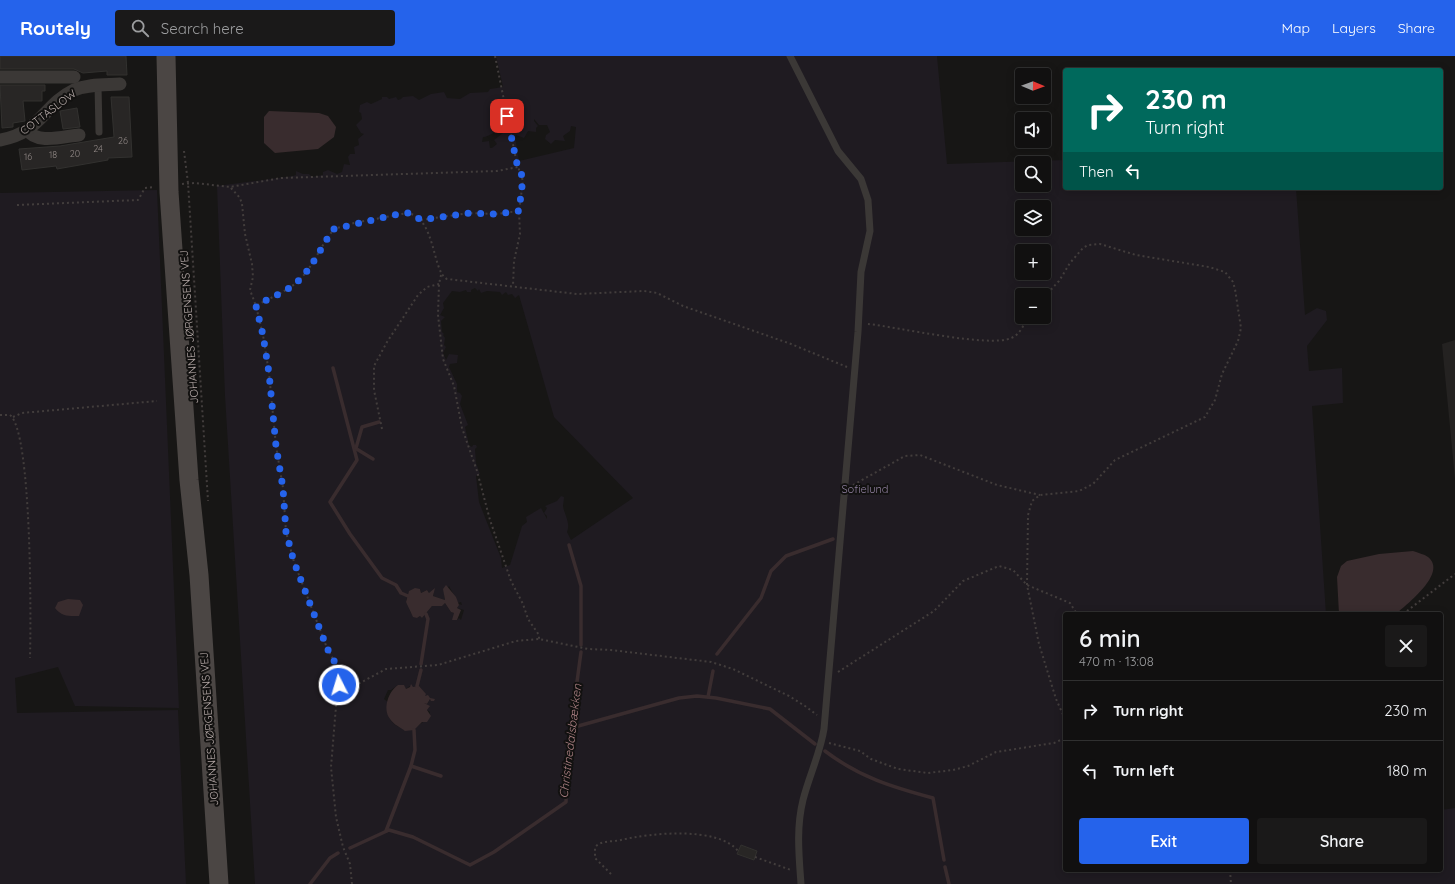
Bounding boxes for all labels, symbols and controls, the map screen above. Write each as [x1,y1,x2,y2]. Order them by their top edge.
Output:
search box [115,10,395,46]
text: Routely [20,16,91,40]
icon: search [129,17,151,39]
text: Search here [161,19,244,38]
text: Map [1281,19,1310,37]
text: Layers [1332,19,1376,37]
text: Share [1398,19,1435,37]
north arrow [1015,68,1051,104]
map controls [1015,68,1051,324]
text: 230 m [1145,81,1227,116]
icon: right [1079,84,1131,136]
street label: COTTASLOW [17,86,79,138]
pin [490,99,524,133]
icon: arrive [496,105,518,127]
button: sound [1015,112,1051,148]
text: Turn right [1145,116,1225,139]
house number: 26 [118,135,128,146]
house number: 24 [93,143,103,154]
house number: 20 [70,148,80,159]
house number: 18 [49,149,57,160]
house number: 16 [24,151,32,162]
button: search [1015,156,1051,192]
icon: left [1122,160,1144,182]
text: Then [1079,162,1114,181]
button: layers [1015,200,1051,236]
button: + [1015,244,1051,280]
street label: JOHANNES JØRGENSENS VEJ [177,250,201,404]
button: − [1015,288,1051,324]
park label: Sofielund [841,482,889,496]
text: 6 min [1079,623,1141,653]
button: close [1385,625,1427,667]
street label: JOHANNES JØRGENSENS VEJ [197,652,221,806]
text: 470 m · 13:08 [1079,653,1154,669]
position arrow [318,664,360,706]
water label: Christinedalsbækken [556,682,585,799]
icon: right [1079,700,1101,722]
text: Turn right [1113,701,1184,720]
text: 230 m [1384,701,1427,720]
icon: left [1079,760,1101,782]
text: Turn left [1113,761,1175,780]
text: 180 m [1387,761,1427,780]
button: Exit [1079,818,1249,864]
button: Share [1257,818,1427,864]

